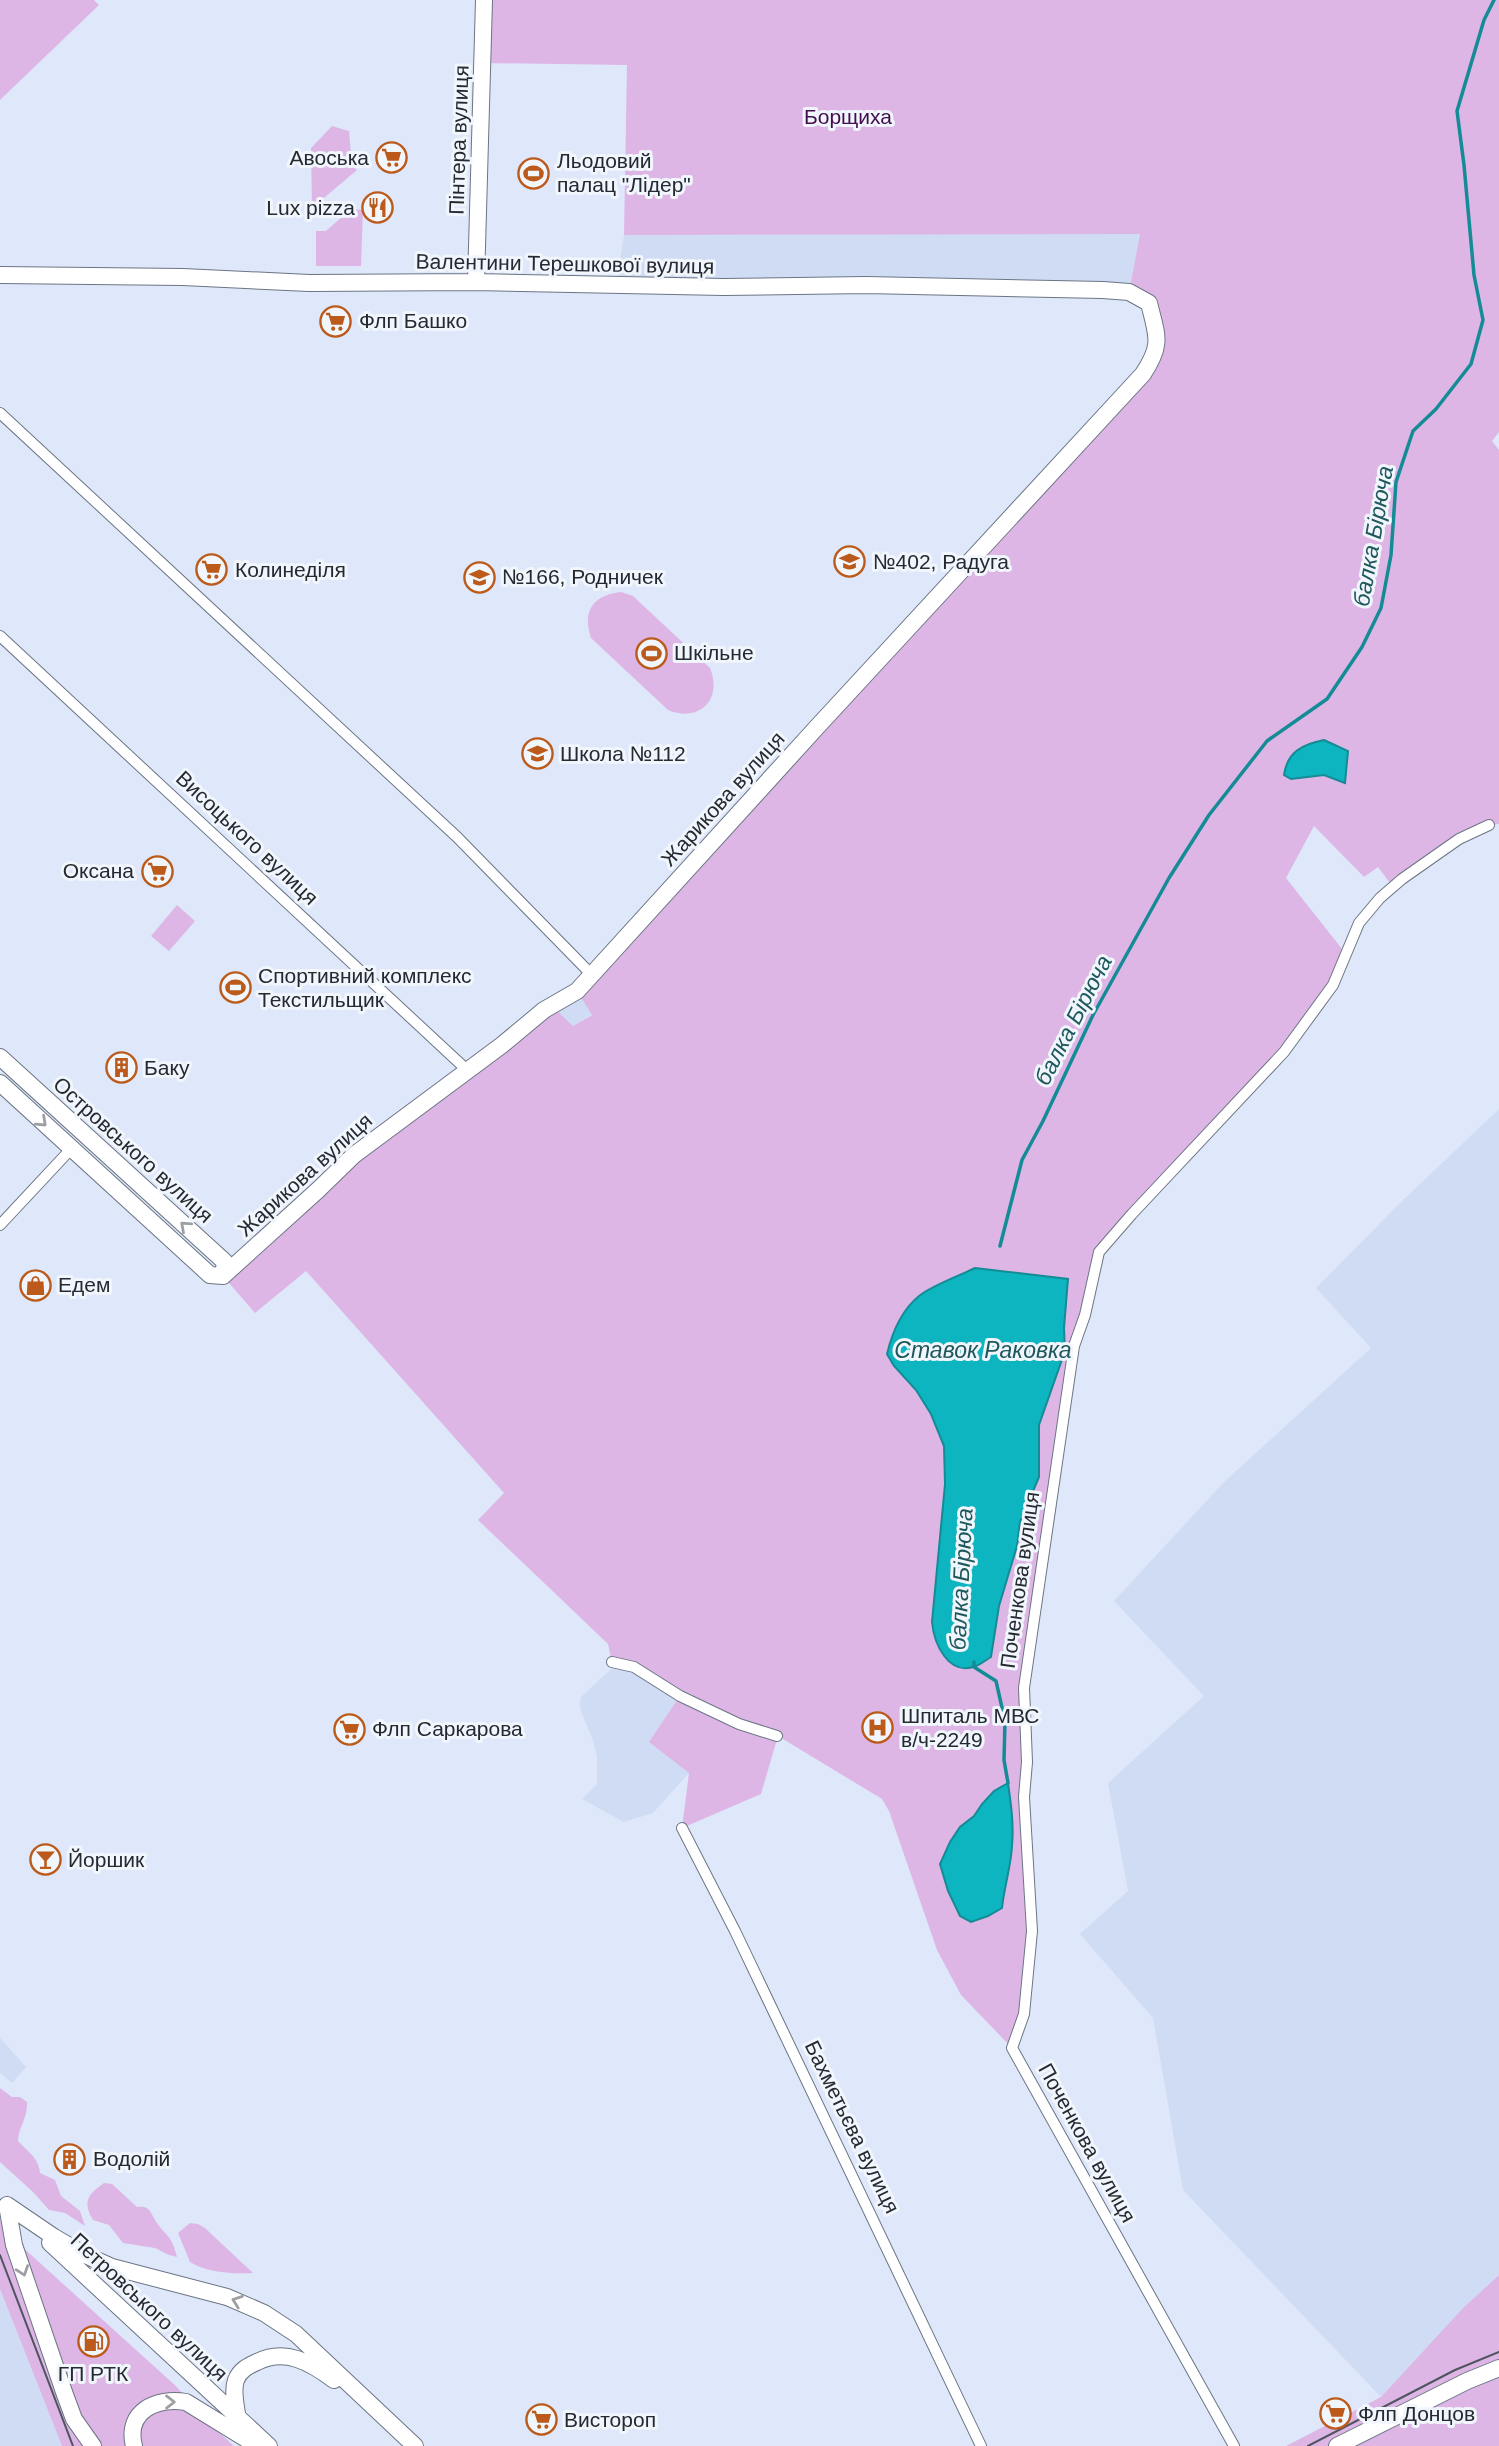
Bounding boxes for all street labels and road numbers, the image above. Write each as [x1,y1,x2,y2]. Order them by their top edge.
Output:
street label: Пінтера вулиця [444,65,473,215]
street label: Валентини Терешкової вулиця [415,249,715,278]
street label: Жарикова вулиця [656,727,789,870]
street label: Висоцького вулиця [172,766,323,909]
street label: Островського вулиця [49,1072,218,1227]
street label: Жарикова вулиця [233,1108,376,1241]
street label: Поченкова вулиця [996,1490,1043,1670]
street label: Бахметьєва вулиця [801,2037,904,2217]
street label: Поченкова вулиця [1034,2059,1141,2226]
street label: Петровського вулиця [66,2228,232,2385]

